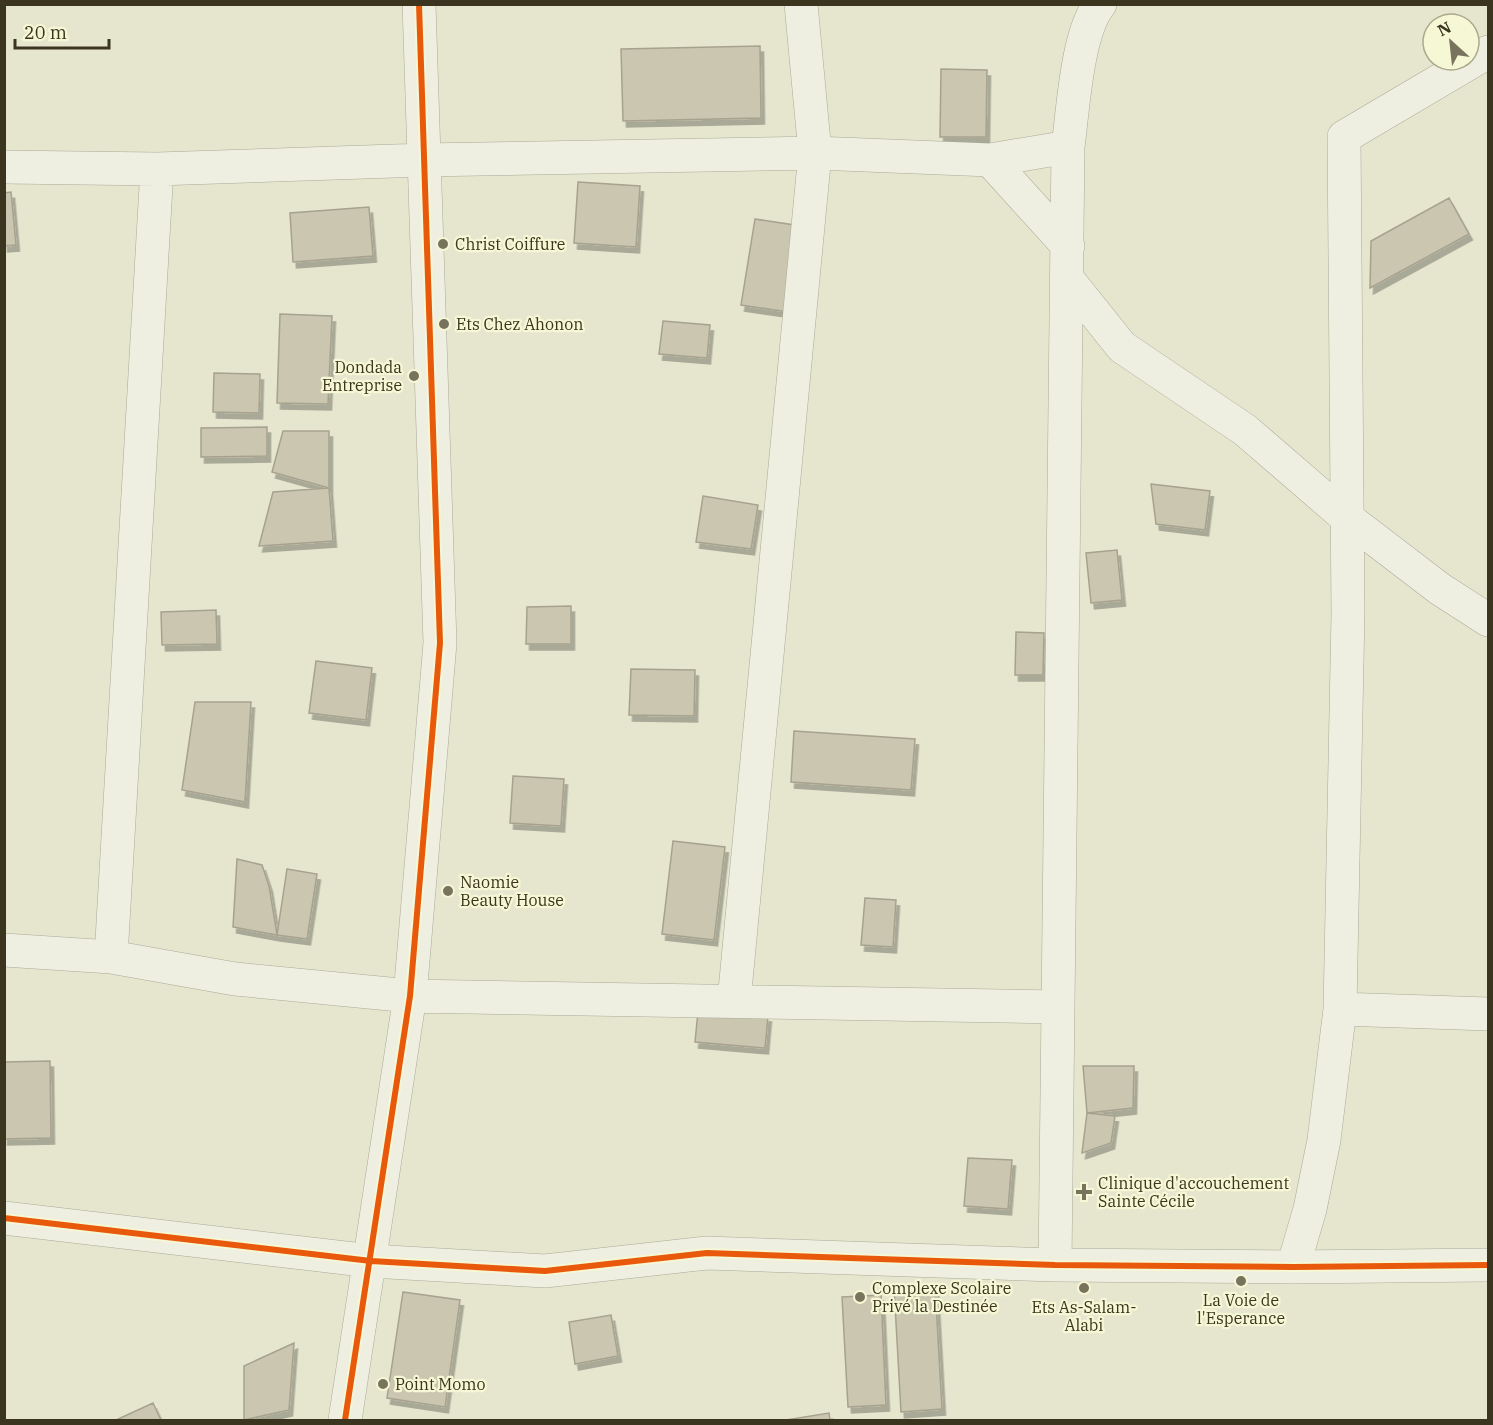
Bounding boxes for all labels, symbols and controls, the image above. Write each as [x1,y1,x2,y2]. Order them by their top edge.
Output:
scale bar [15,12,110,50]
north arrow [1421,12,1481,72]
text: N [1434,17,1454,40]
text: 20 m [24,21,67,44]
place label: Christ Coiffure [455,234,565,254]
marker: Christ Coiffure [436,237,450,251]
place label: Ets Chez Ahonon [456,314,583,334]
marker: Ets Chez Ahonon [437,317,451,331]
place label: Dondada Entreprise [322,357,402,395]
marker: Dondada Entreprise [407,369,421,383]
place label: Naomie Beauty House [460,872,564,910]
marker: Naomie Beauty House [441,884,455,898]
place label: Clinique d'accouchement Sainte Cécile [1098,1173,1290,1211]
marker: Clinique d'accouchement Sainte Cécile [1075,1183,1093,1201]
marker: La Voie de l'Esperance [1234,1274,1248,1288]
place label: Complexe Scolaire Privé la Destinée [872,1278,1011,1316]
marker: Ets As-Salam- Alabi [1077,1281,1091,1295]
marker: Complexe Scolaire Privé la Destinée [853,1290,867,1304]
place label: La Voie de l'Esperance [1197,1290,1285,1328]
place label: Ets As-Salam- Alabi [1031,1297,1137,1335]
place label: Point Momo [395,1374,486,1394]
marker: Point Momo [376,1377,390,1391]

